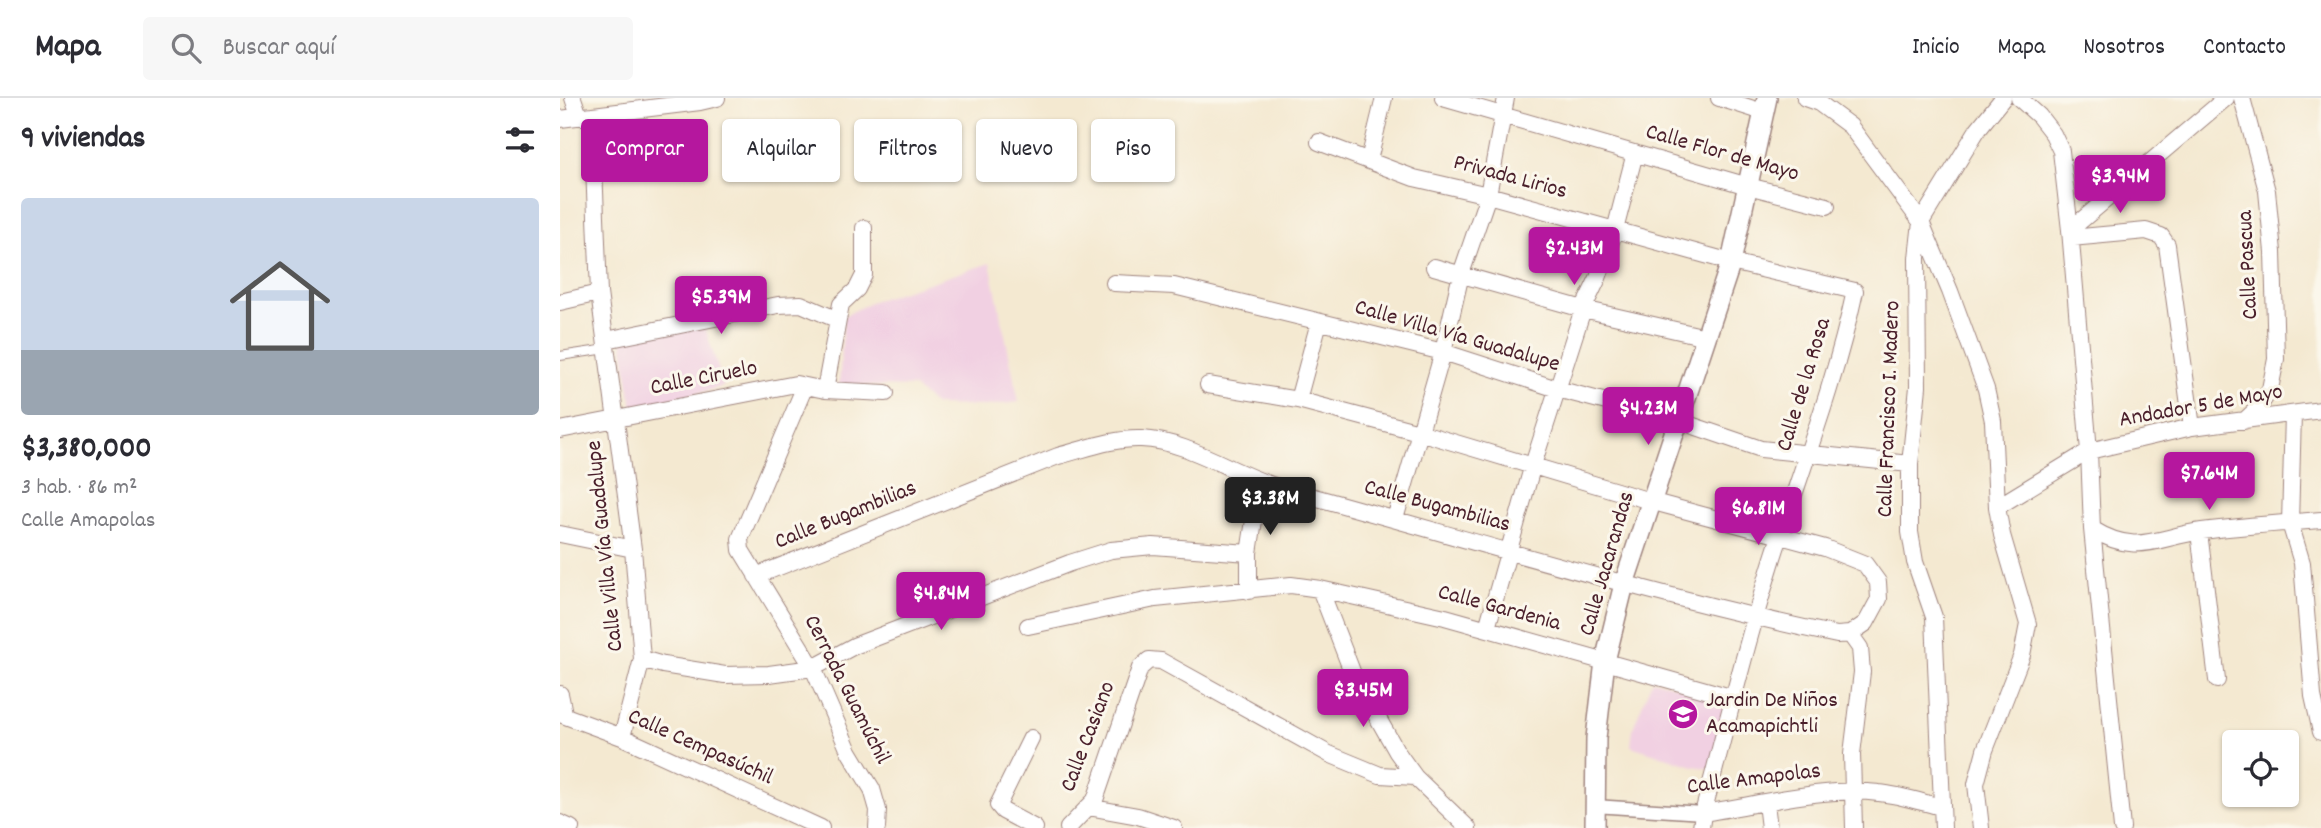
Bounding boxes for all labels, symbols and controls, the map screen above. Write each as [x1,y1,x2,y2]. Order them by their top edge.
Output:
search box [143,17,633,80]
text: Mapa [35,25,101,72]
icon: search [167,29,205,67]
text: Buscar aquí [223,30,335,67]
text: Inicio [1912,31,1960,65]
text: Mapa [1998,31,2045,65]
text: Nosotros [2083,31,2165,65]
text: Contacto [2203,31,2286,65]
street label: Calle Flor de Mayo [1641,116,1803,192]
text: 9 viviendas [21,119,145,162]
chip: Comprar [581,119,708,182]
chip: Alquilar [722,119,840,182]
chip: Filtros [854,119,962,182]
chip: Nuevo [976,119,1077,182]
chip: Piso [1091,119,1175,182]
icon: filters [501,121,539,159]
street label: Privada Lirios [1449,147,1571,209]
pin: $3.94M [2063,156,2177,215]
text: $3.94M [2090,161,2150,194]
street label: Calle Pascua [2230,208,2268,320]
pin: $2.43M [1517,228,1631,287]
text: $2.43M [1545,233,1603,266]
icon: home [217,243,343,369]
pin: $5.39M [664,276,778,336]
text: $5.39M [691,282,751,315]
street label: Calle Villa Vía Guadalupe [1351,292,1563,382]
street label: Calle Francisco I. Madero [1870,300,1910,518]
street label: Calle de la Rosa [1769,313,1841,456]
street label: Calle Ciruelo [648,352,760,406]
street label: Andador 5 de Mayo [2117,376,2285,438]
pin: $4.23M [1591,388,1705,447]
text: $4.23M [1619,393,1677,426]
text: $3,380,000 [21,429,152,472]
street label: Calle Villa Vía Guadalupe [579,439,633,653]
pin: $7.64M [2152,452,2266,512]
text: $7.64M [2180,458,2238,491]
text: 3 hab. · 86 m² [21,472,137,505]
street label: Calle Bugambilias [1360,472,1514,542]
street label: Calle Bugambilias [770,473,922,559]
pin: $3.38M [1213,478,1327,537]
text: $3.38M [1241,483,1299,516]
street label: Calle Jacarandas [1572,488,1644,640]
pin: $6.81M [1701,488,1815,547]
text: $6.81M [1731,493,1785,526]
text: Calle Amapolas [21,505,155,538]
pin: $4.84M [884,573,998,632]
street label: Calle Gardenia [1434,577,1565,642]
text: $4.84M [912,578,970,611]
street label: Cerrada Guamúchil [794,610,898,771]
pin: $3.45M [1306,670,1420,729]
text: $3.45M [1333,675,1393,708]
street label: Calle Casiano [1053,677,1125,797]
place label: Jardin De Niños Acamapichtli [1706,685,1838,744]
school or university icon: Jardin De Niños Acamapichtli [1666,697,1700,731]
street label: Calle Cempasúchil [622,701,779,795]
map controls [2222,730,2299,807]
button: locate [2222,730,2299,807]
street label: Calle Amapolas [1685,755,1823,805]

